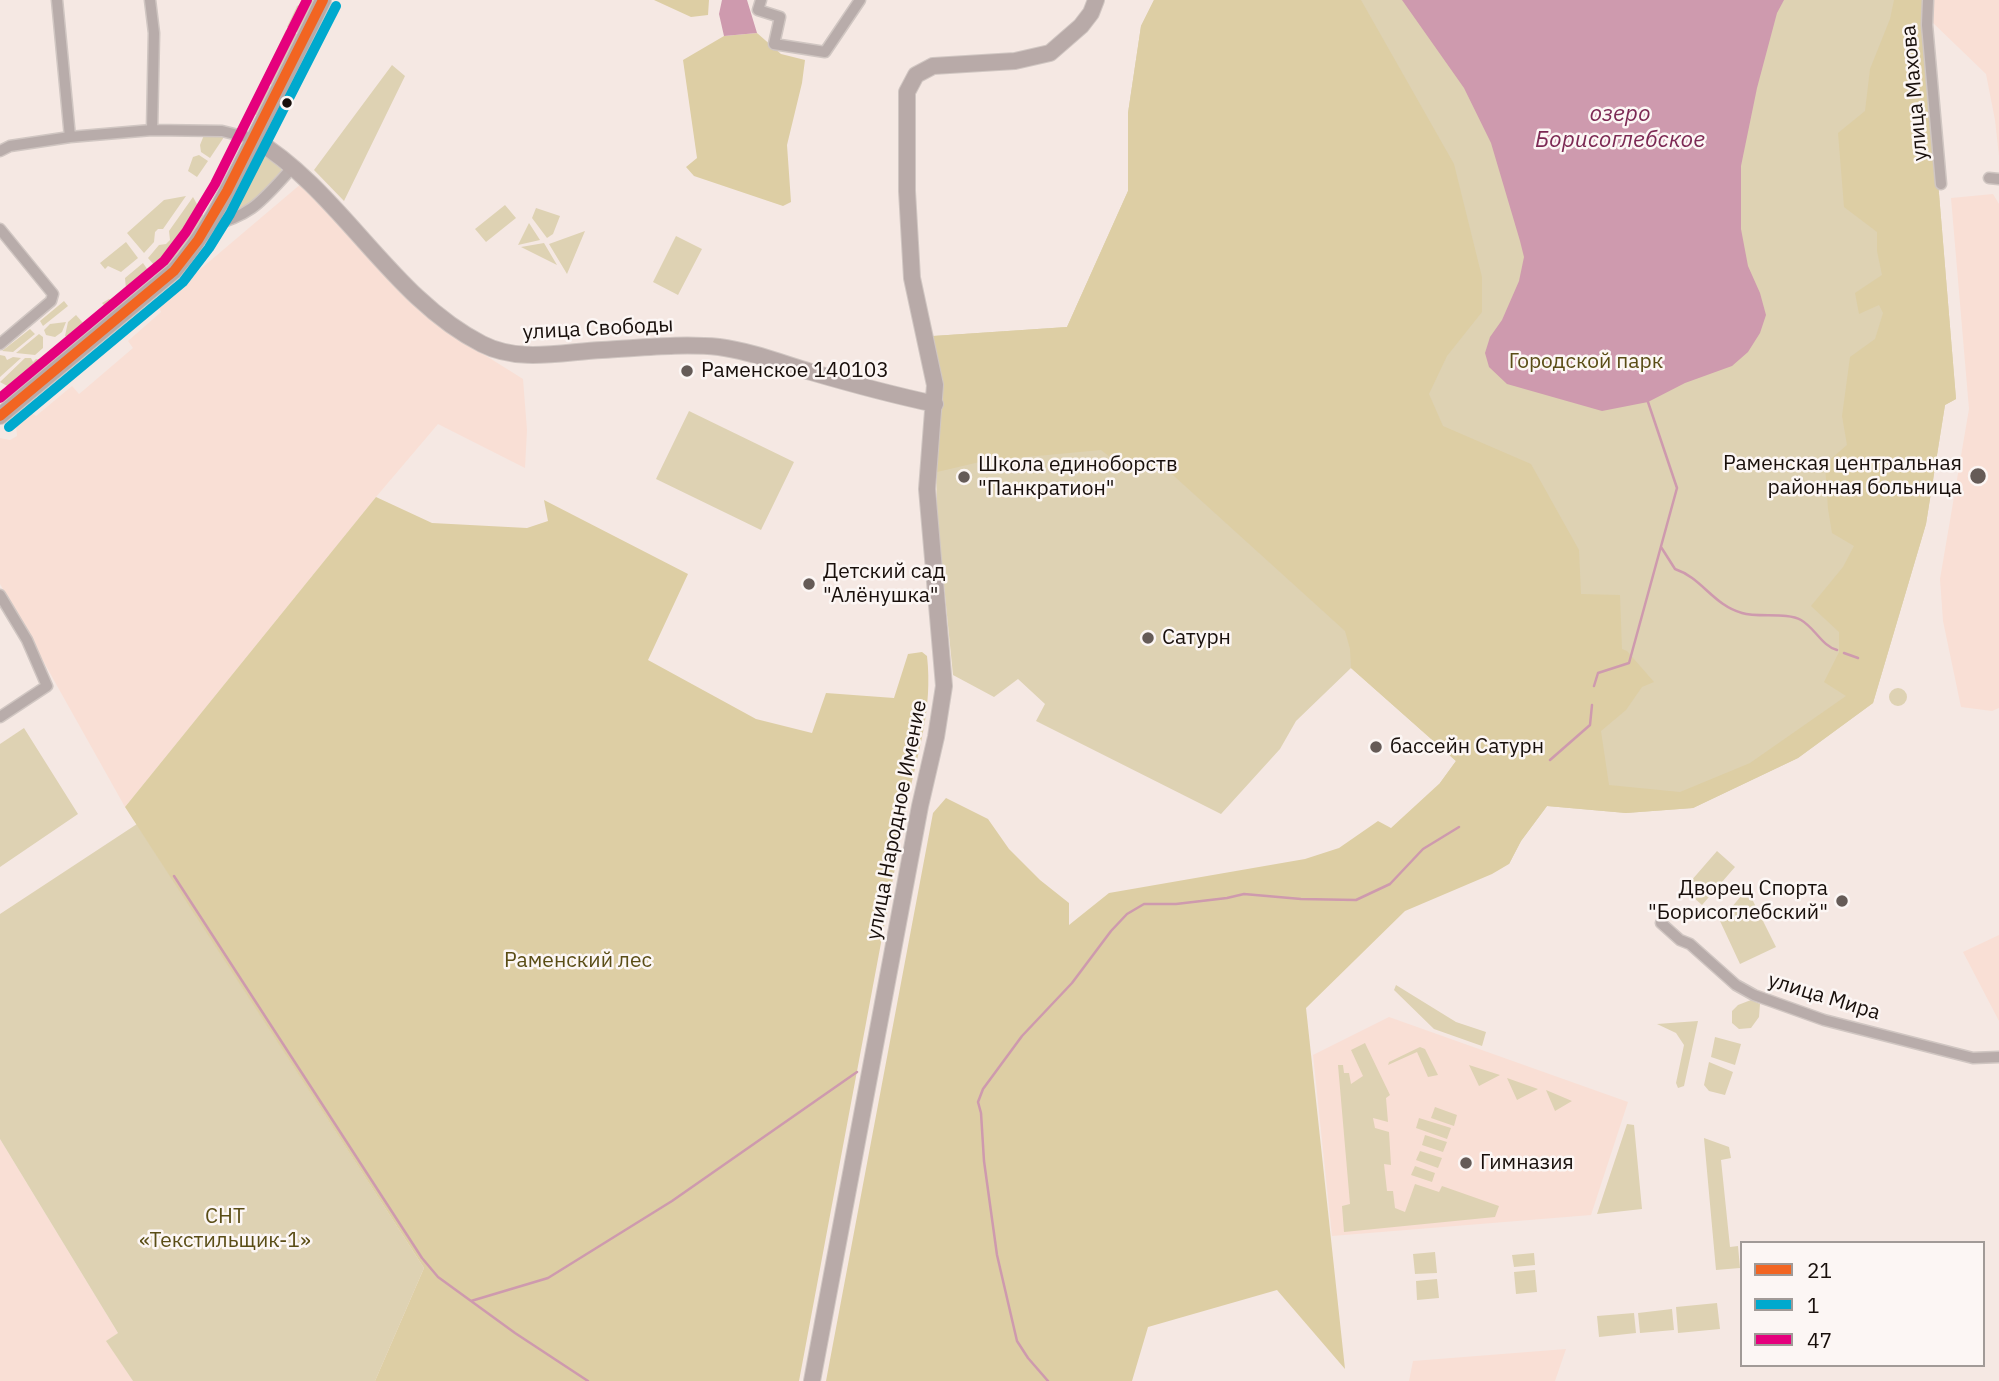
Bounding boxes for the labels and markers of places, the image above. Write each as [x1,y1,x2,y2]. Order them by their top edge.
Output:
unlabelled marker [280,96,294,110]
place label: Раменское 140103 [701,358,889,384]
marker: Раменское 140103 [679,363,695,379]
place label: Раменская центральная районная больница [1723,451,1962,501]
place label: Школа единоборств "Панкратион" [978,452,1178,502]
marker: Раменская центральная районная больница [1968,466,1988,486]
marker: Школа единоборств "Панкратион" [956,469,972,485]
place label: Детский сад "Алёнушка" [823,559,946,609]
marker: Детский сад "Алёнушка" [801,576,817,592]
place label: Сатурн [1162,625,1231,651]
marker: Сатурн [1140,630,1156,646]
place label: бассейн Сатурн [1390,734,1544,760]
marker: бассейн Сатурн [1368,739,1384,755]
place label: Дворец Спорта "Борисоглебский" [1648,876,1828,926]
marker: Дворец Спорта "Борисоглебский" [1834,893,1850,909]
place label: Гимназия [1480,1150,1574,1176]
marker: Гимназия [1458,1155,1474,1171]

